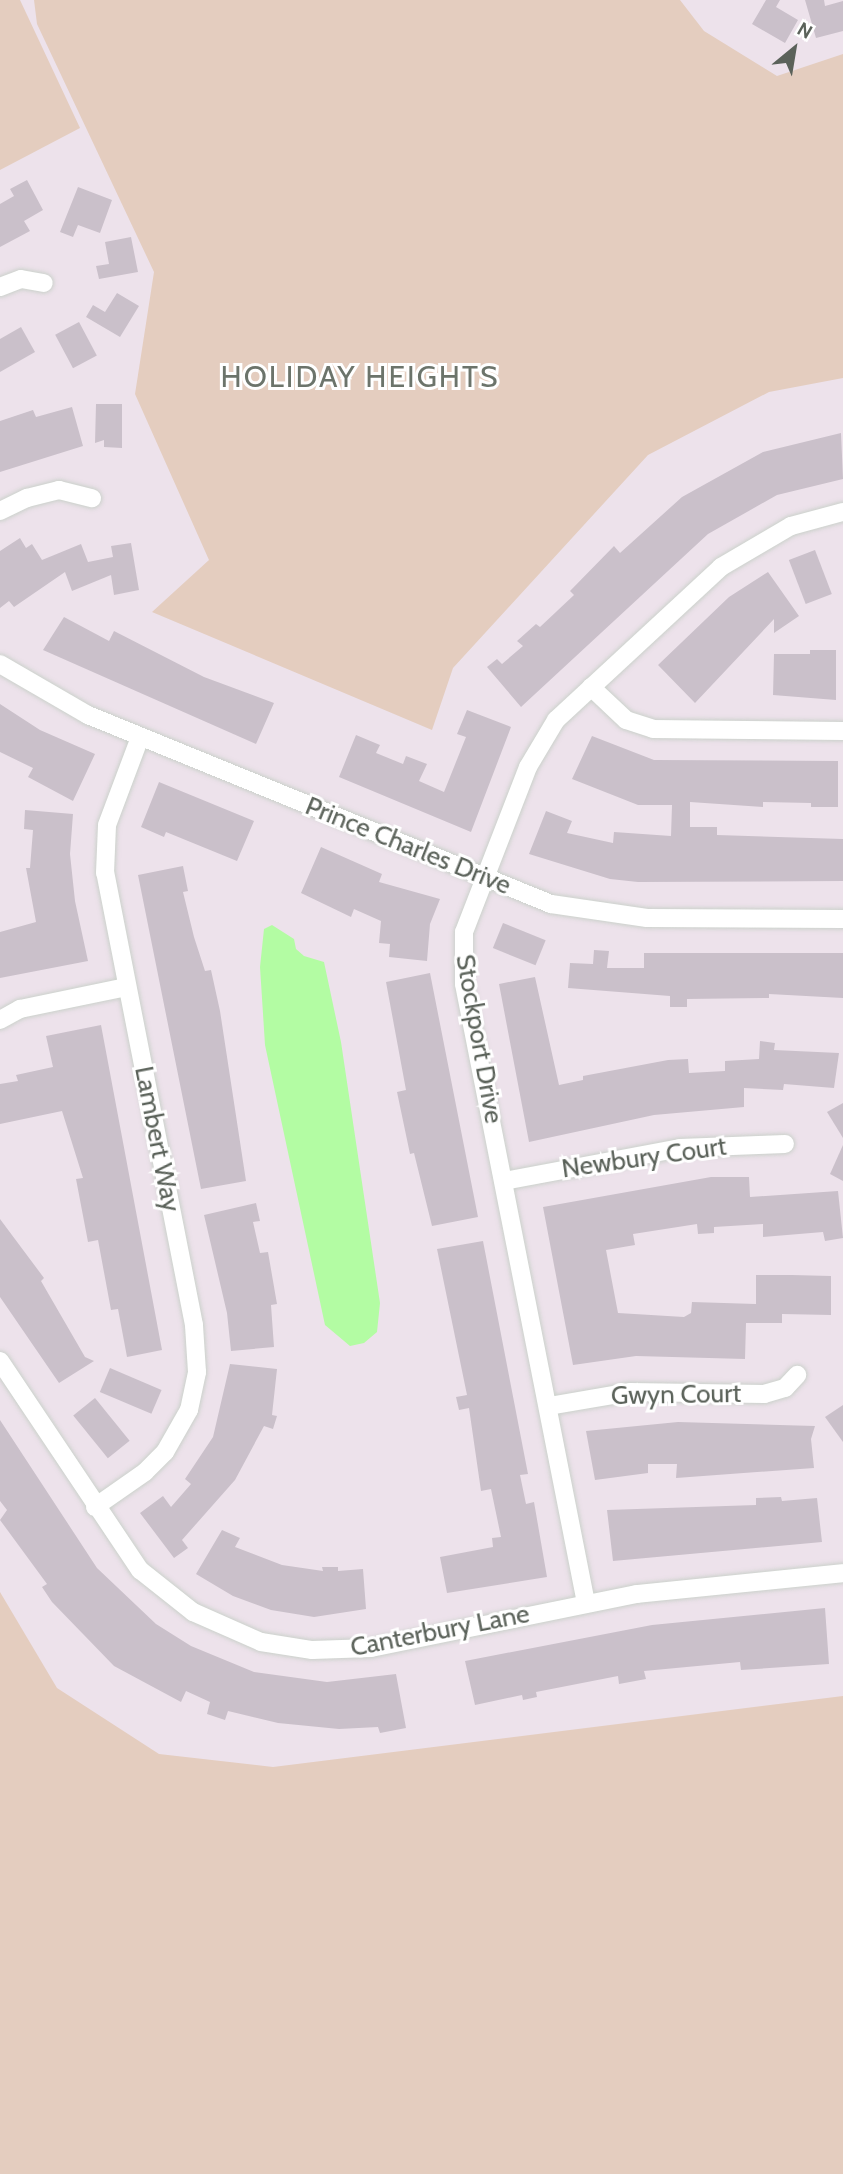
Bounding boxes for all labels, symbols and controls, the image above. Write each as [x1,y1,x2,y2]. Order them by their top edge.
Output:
north arrow [759,14,829,84]
text: N [793,17,816,44]
district label: HOLIDAY HEIGHTS [222,359,498,395]
street label: Prince Charles Drive [301,791,515,901]
street label: Stockport Drive [449,952,509,1126]
street label: Lambert Way [128,1064,186,1214]
street label: Newbury Court [560,1131,728,1185]
street label: Gwyn Court [611,1378,741,1412]
street label: Canterbury Lane [348,1598,532,1664]

